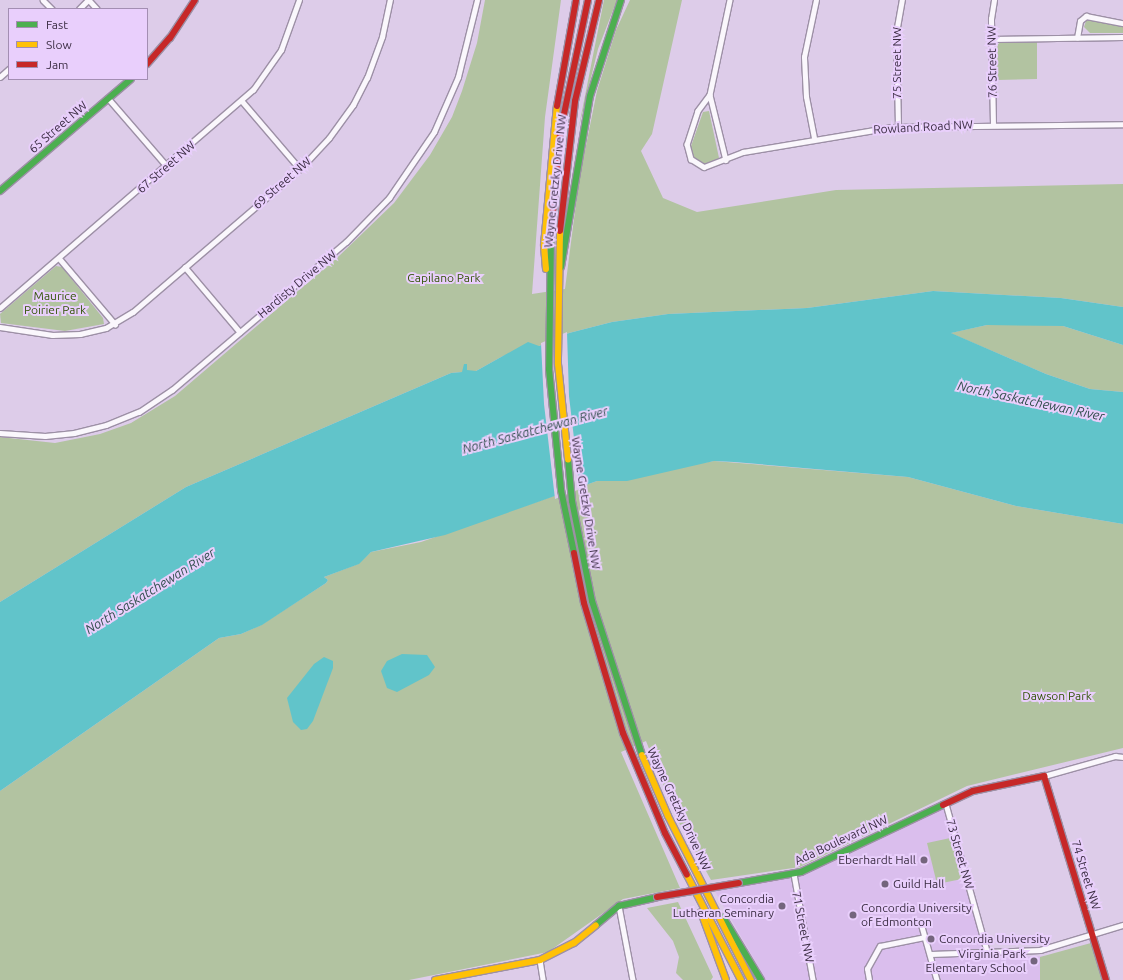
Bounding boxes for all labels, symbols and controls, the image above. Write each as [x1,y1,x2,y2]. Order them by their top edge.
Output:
legend [8,8,148,80]
text: Fast [46,18,68,31]
street label: 76 Street NW [984,26,1000,98]
street label: 75 Street NW [890,27,904,99]
text: Slow [46,38,72,51]
text: Jam [46,58,68,71]
street label: 65 Street NW [26,98,90,156]
street label: Wayne Gretzky Drive NW [541,114,569,248]
street label: Rowland Road NW [873,117,973,137]
street label: 67 Street NW [134,138,198,196]
street label: 69 Street NW [250,154,314,212]
street label: Hardisty Drive NW [255,247,339,321]
park label: Capilano Park [407,271,481,285]
park label: Maurice Poirier Park [24,289,86,317]
water label: North Saskatchewan River [956,378,1106,424]
water label: North Saskatchewan River [461,403,609,457]
street label: Wayne Gretzky Drive NW [568,436,604,570]
water label: North Saskatchewan River [82,545,218,637]
park label: Dawson Park [1022,689,1092,703]
street label: Wayne Gretzky Drive NW [644,745,714,873]
street label: Ada Boulevard NW [792,812,890,868]
street label: 73 Street NW [943,817,977,891]
street label: 74 Street NW [1069,838,1103,912]
place label: Eberhardt Hall [838,853,916,867]
marker: Eberhardt Hall [919,855,929,865]
place label: Guild Hall [893,877,944,891]
marker: Guild Hall [880,879,890,889]
street label: 71 Street NW [789,890,817,964]
place label: Concordia Lutheran Seminary [673,892,774,920]
marker: Concordia Lutheran Seminary [777,901,787,911]
place label: Concordia University of Edmonton [861,901,972,929]
marker: Concordia University of Edmonton [848,910,858,920]
place label: Concordia University [939,932,1050,946]
marker: Concordia University [926,934,936,944]
place label: Virginia Park Elementary School [926,947,1026,975]
marker: Virginia Park Elementary School [1029,956,1039,966]

